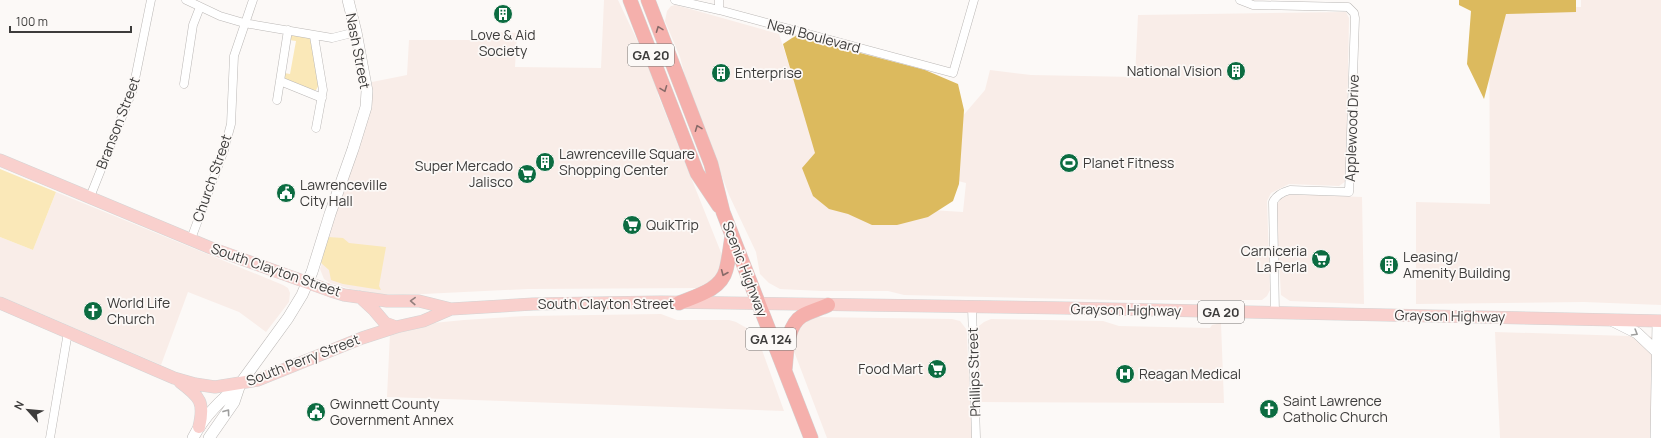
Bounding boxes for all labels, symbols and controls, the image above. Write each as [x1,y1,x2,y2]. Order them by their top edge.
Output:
building icon: Love & Aid Society [492,3,514,25]
scale bar [10,8,131,34]
street label: Nash Street [342,11,375,91]
text: 100 m [16,13,48,30]
street label: Neal Boulevard [766,14,863,57]
place label: Love & Aid Society [470,25,536,60]
one-way arrow [656,25,664,32]
road number: GA 20 [628,44,674,66]
building icon: National Vision [1225,60,1247,82]
place label: National Vision [1127,61,1222,80]
building icon: Enterprise [710,62,732,84]
place label: Enterprise [735,63,802,82]
street label: Branson Street [91,74,144,172]
street label: Applewood Drive [1340,74,1363,182]
one-way arrow [660,85,668,92]
one-way arrow [694,124,702,131]
street label: Church Street [188,131,236,224]
place label: Lawrenceville Square Shopping Center [559,144,695,179]
building icon: Lawrenceville Square Shopping Center [534,151,556,173]
sports icon: Planet Fitness [1058,152,1080,174]
place label: Planet Fitness [1083,153,1174,172]
place label: Super Mercado Jalisco [415,156,513,191]
supermarket icon: Super Mercado Jalisco [516,163,538,185]
place label: Lawrenceville City Hall [300,175,387,210]
public building icon: Lawrenceville City Hall [275,182,297,204]
supermarket icon: QuikTrip [621,214,643,236]
place label: QuikTrip [646,215,699,234]
street label: Scenic Highway [719,218,773,320]
street label: South Clayton Street [209,238,344,301]
place label: Carniceria La Perla [1241,241,1307,276]
place label: Leasing/ Amenity Building [1403,247,1510,282]
supermarket icon: Carniceria La Perla [1310,248,1332,270]
building icon: Leasing/ Amenity Building [1378,254,1400,276]
one-way arrow [721,270,729,277]
place label: World Life Church [107,293,170,328]
street label: South Clayton Street [538,294,675,313]
one-way arrow [410,297,416,305]
street label: Grayson Highway [1071,299,1182,320]
church icon: World Life Church [82,300,104,322]
road number: GA 20 [1198,301,1244,323]
street label: Grayson Highway [1395,305,1506,326]
street label: Phillips Street [962,327,985,417]
road number: GA 124 [746,328,796,350]
one-way arrow [1631,328,1638,335]
street label: South Perry Street [243,329,363,390]
supermarket icon: Food Mart [926,358,948,380]
place label: Food Mart [858,359,923,378]
hospital icon: Reagan Medical [1114,363,1136,385]
place label: Reagan Medical [1139,364,1241,383]
north arrow [8,390,48,430]
place label: Saint Lawrence Catholic Church [1283,391,1388,426]
place label: Gwinnett County Government Annex [330,394,454,429]
text: N [10,398,27,412]
church icon: Saint Lawrence Catholic Church [1258,398,1280,420]
public building icon: Gwinnett County Government Annex [305,401,327,423]
one-way arrow [222,409,230,416]

